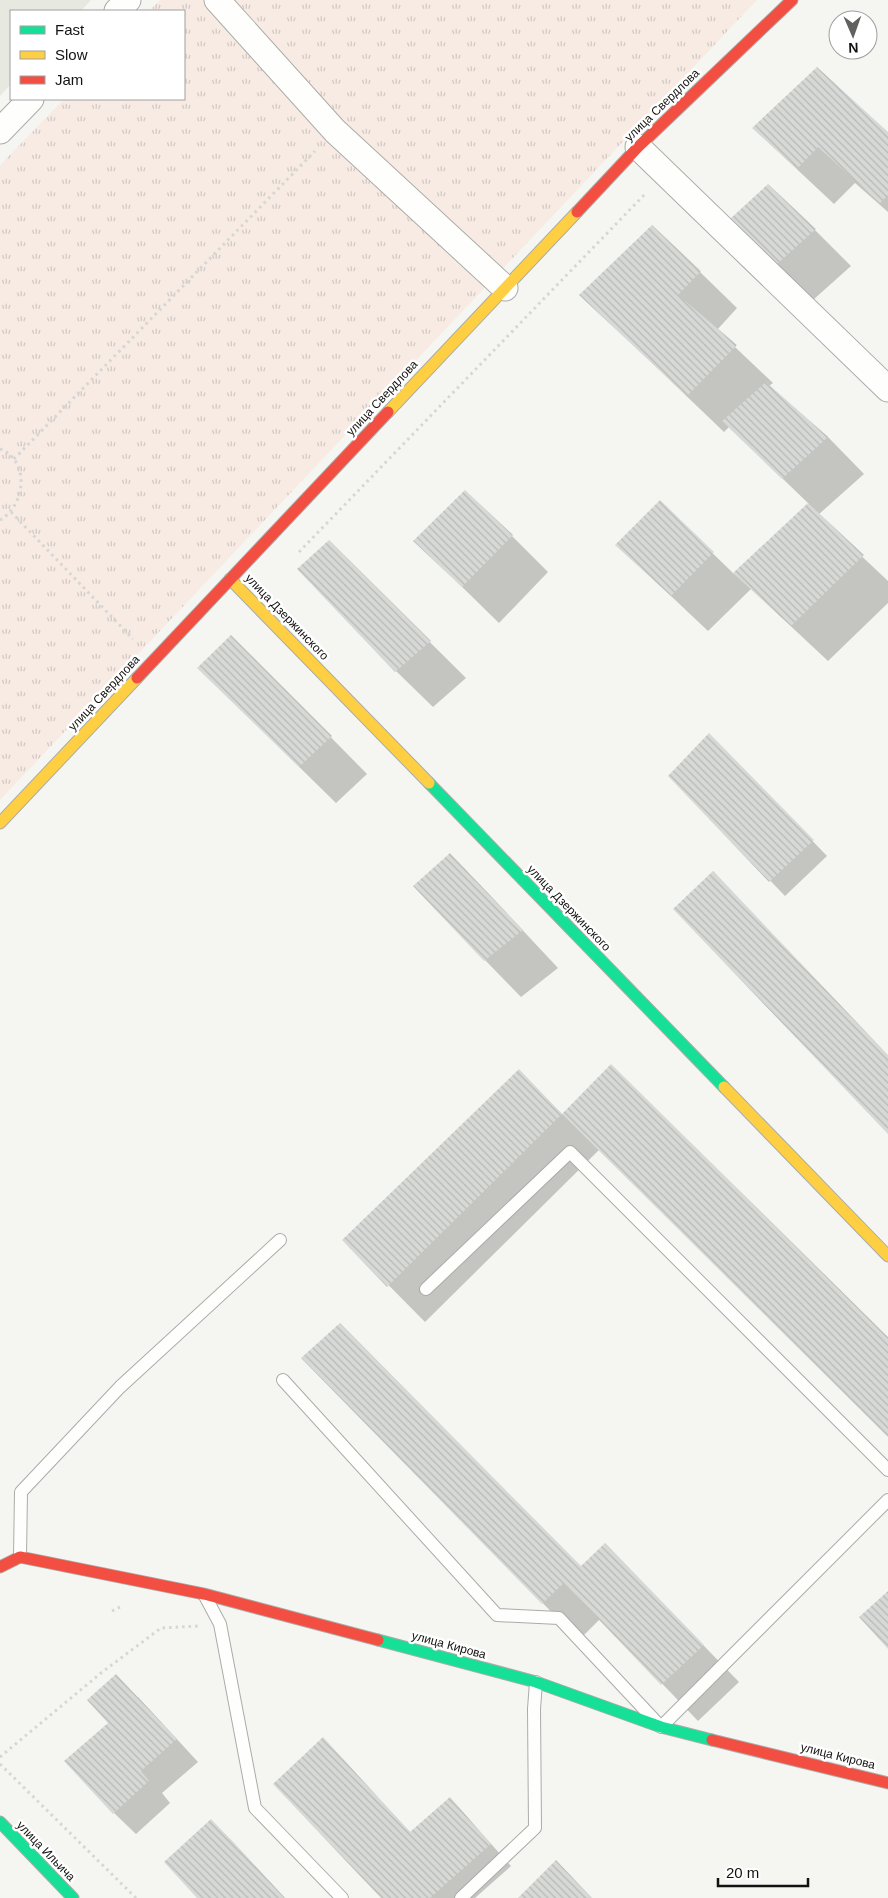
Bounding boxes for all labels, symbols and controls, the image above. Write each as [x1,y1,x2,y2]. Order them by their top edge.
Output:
legend [10,10,185,100]
north arrow [828,10,878,60]
text: Fast [55,21,85,38]
text: N [848,40,859,56]
text: Slow [55,46,88,63]
street label: улица Свердлова [622,66,702,144]
text: Jam [55,71,83,88]
street label: улица Свердлова [343,357,421,439]
street label: улица Дзержинского [242,571,332,663]
street label: улица Свердлова [65,652,143,734]
street label: улица Дзержинского [524,862,614,954]
street label: улица Кирова [410,1628,488,1662]
street label: улица Кирова [799,1740,877,1772]
street label: улица Ильича [14,1818,78,1884]
scale bar [718,1856,808,1888]
text: 20 m [726,1864,759,1881]

